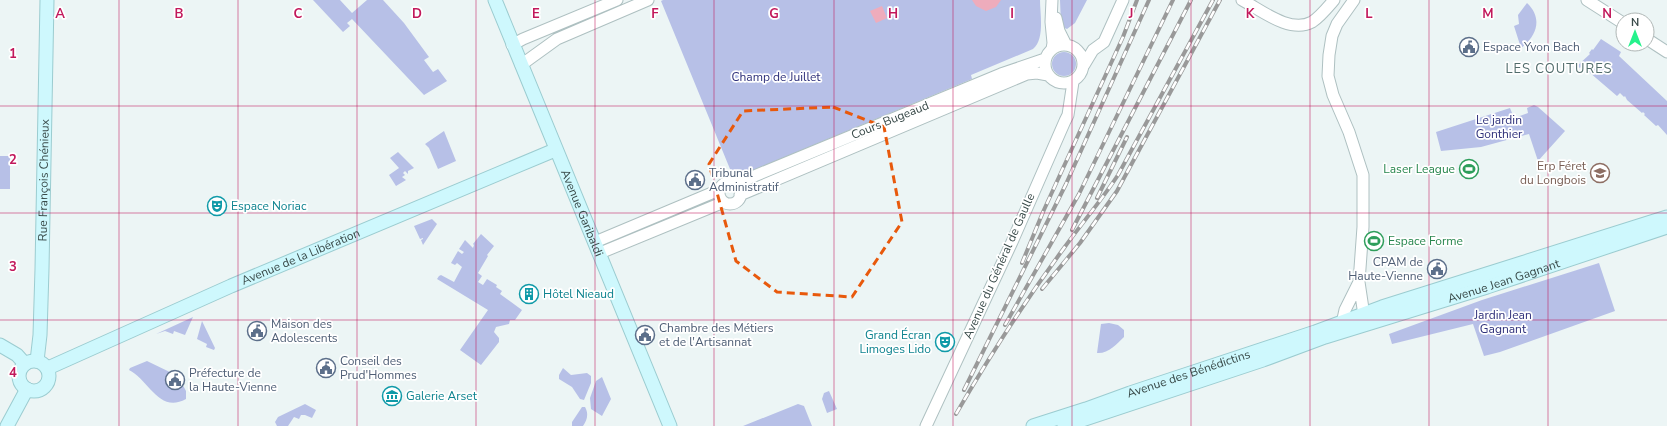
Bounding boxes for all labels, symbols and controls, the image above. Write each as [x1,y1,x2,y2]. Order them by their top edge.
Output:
text: A [55,5,65,23]
text: B [175,5,184,23]
text: C [294,5,303,23]
text: D [412,5,422,23]
text: E [532,5,540,23]
text: F [651,5,659,23]
text: G [769,5,779,23]
text: H [888,5,898,23]
text: I [1010,5,1014,23]
text: J [1128,5,1133,23]
text: K [1246,5,1255,23]
text: L [1365,5,1373,23]
text: M [1482,5,1494,23]
text: N [1602,5,1612,23]
north arrow [1615,12,1655,52]
text: N [1631,15,1639,30]
public building icon: Espace Yvon Bach [1458,36,1480,58]
place label: Espace Yvon Bach [1483,39,1580,55]
text: 1 [9,45,17,63]
district label: LES COUTURES [1505,60,1613,78]
park label: Champ de Juillet [731,69,821,85]
street label: Cours Bugeaud [849,97,931,143]
park label: Le jardin Gonthier [1476,112,1523,142]
street label: Rue François Chénieux [35,118,53,242]
text: 2 [9,151,17,169]
sports icon: Laser League [1458,158,1480,180]
place label: Erp Féret du Longbois [1520,158,1587,188]
place label: Laser League [1383,161,1455,177]
school or university icon: Erp Féret du Longbois [1589,162,1611,184]
place label: Tribunal Administratif [709,165,780,195]
street label: Avenue Garibaldi [557,167,607,259]
public building icon: Tribunal Administratif [684,169,706,191]
street label: Avenue du Général de Gaulle [960,191,1038,341]
theatre icon: Espace Noriac [206,195,228,217]
place label: Espace Noriac [231,198,307,214]
street label: Avenue de la Libération [239,225,362,289]
sports icon: Espace Forme [1363,230,1385,252]
place label: Espace Forme [1388,233,1463,249]
place label: CPAM de Haute-Vienne [1348,254,1423,284]
street label: Avenue Jean Gagnant [1446,255,1563,307]
text: 3 [9,258,17,276]
public building icon: CPAM de Haute-Vienne [1426,258,1448,280]
building icon: Hôtel Nieaud [518,283,540,305]
place label: Hôtel Nieaud [543,286,614,302]
park label: Jardin Jean Gagnant [1473,307,1532,337]
place label: Maison des Adolescents [271,316,338,346]
public building icon: Maison des Adolescents [246,320,268,342]
place label: Chambre des Métiers et de l'Artisannat [659,320,774,350]
public building icon: Chambre des Métiers et de l'Artisannat [634,324,656,346]
place label: Grand Écran Limoges Lido [860,327,931,357]
theatre icon: Grand Écran Limoges Lido [934,331,956,353]
street label: Avenue des Bénédictins [1125,346,1252,402]
place label: Conseil des Prud'Hommes [340,353,417,383]
public building icon: Conseil des Prud'Hommes [315,357,337,379]
text: 4 [9,364,17,382]
place label: Préfecture de la Haute-Vienne [189,365,277,395]
public building icon: Préfecture de la Haute-Vienne [164,369,186,391]
museum icon: Galerie Arset [381,385,403,407]
place label: Galerie Arset [406,388,478,404]

